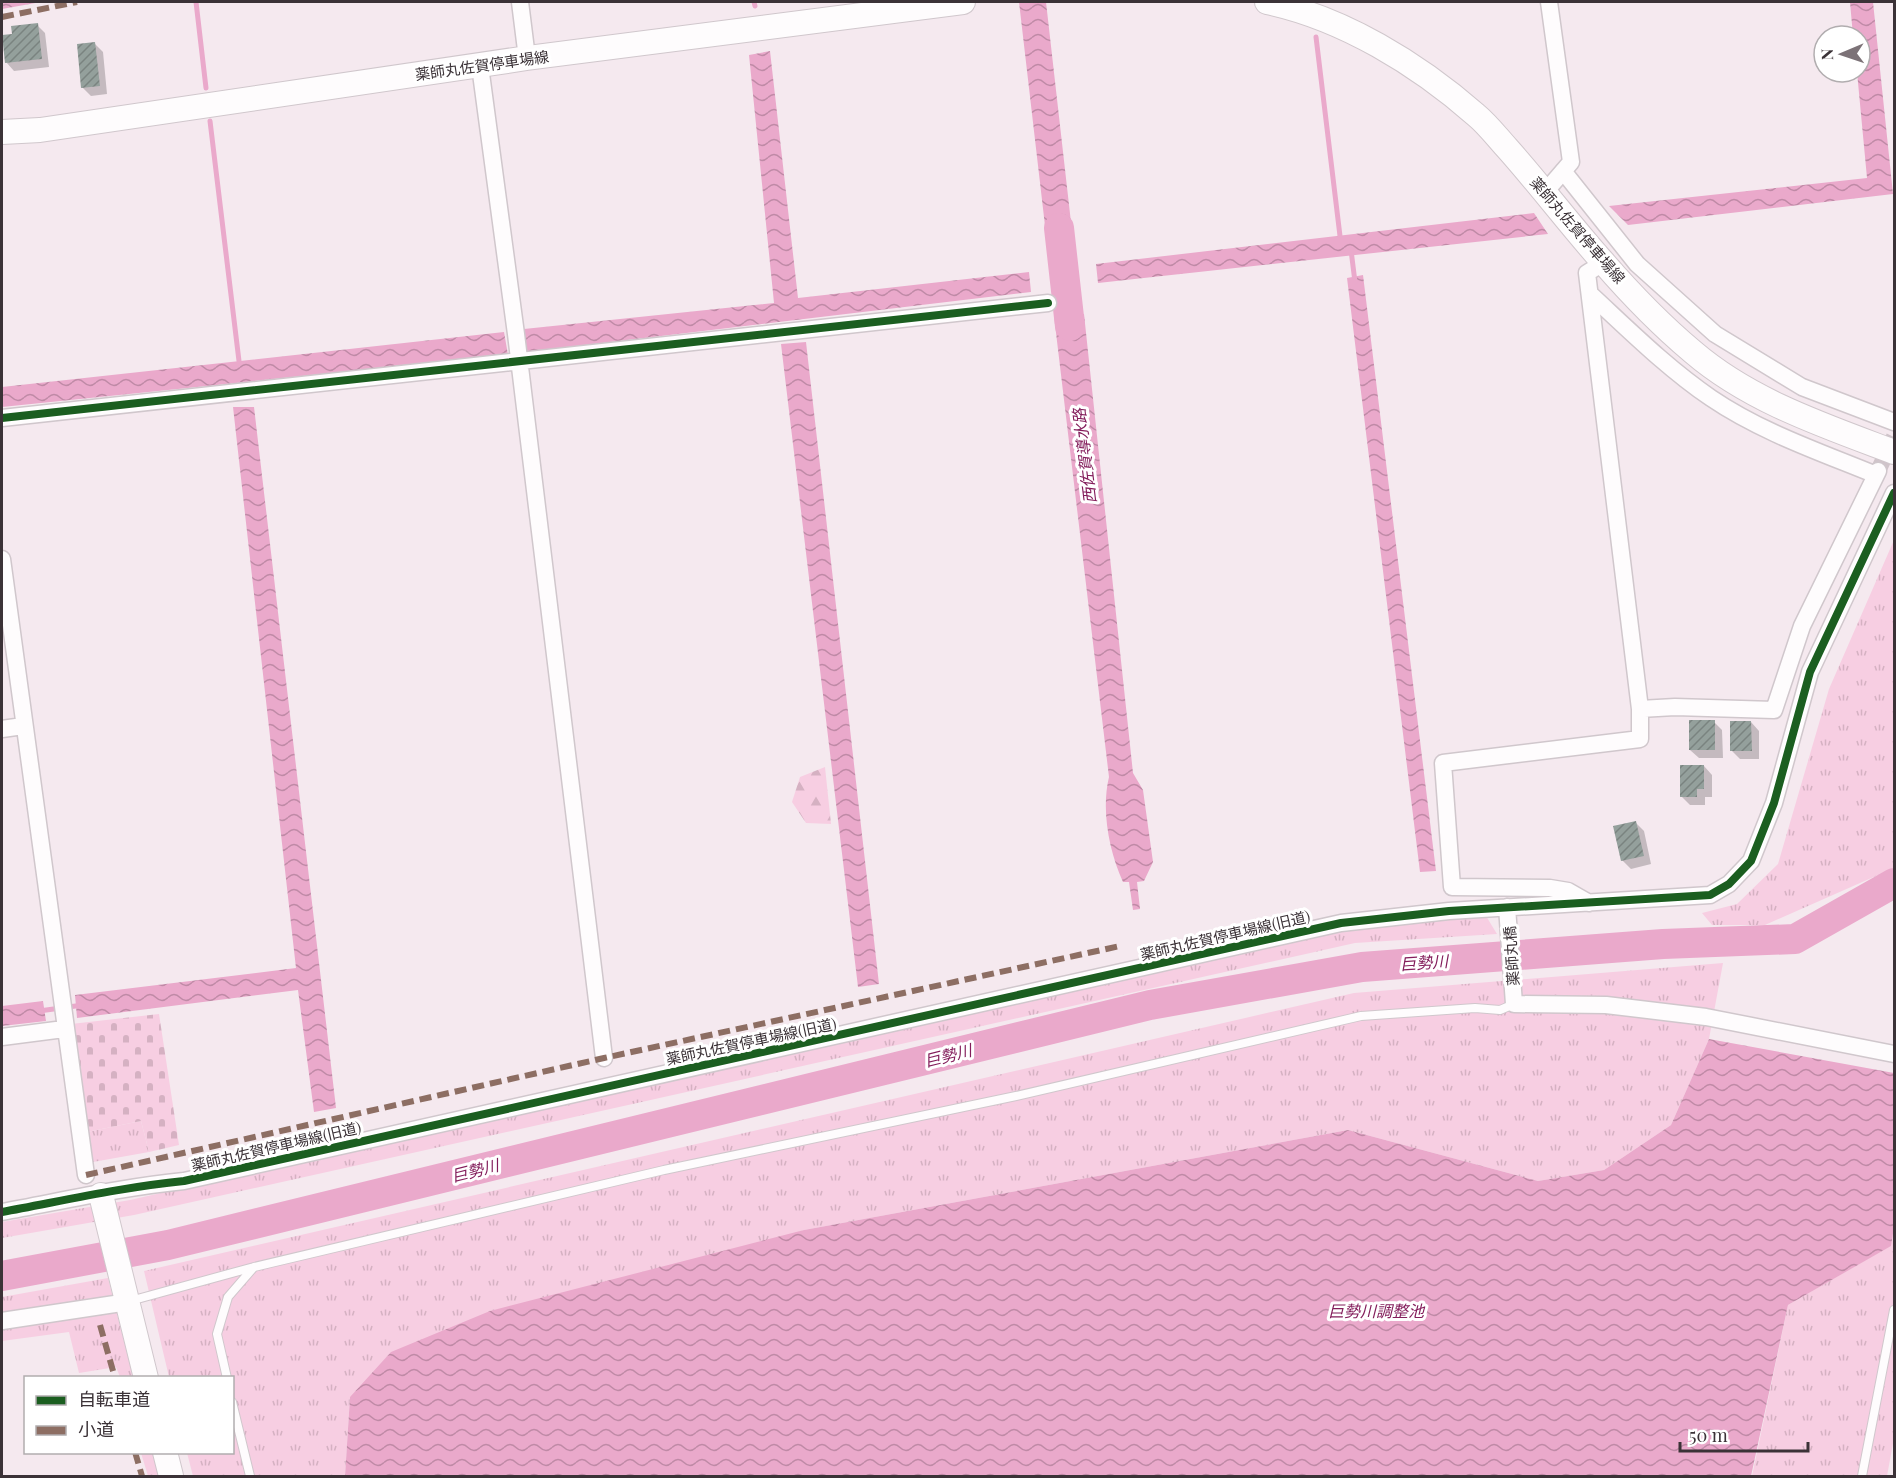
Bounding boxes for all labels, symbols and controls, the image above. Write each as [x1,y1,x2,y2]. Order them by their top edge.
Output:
north arrow [1812,24,1872,84]
street label: 薬師丸佐賀停車場線 [414,46,550,84]
text: N [1816,48,1837,61]
street label: 薬師丸佐賀停車場線 [1526,172,1630,288]
water label: 西佐賀導水路 [1067,405,1100,505]
street label: 薬師丸佐賀停車場線(旧道) [1138,906,1312,964]
street label: 薬師丸橋 [1499,925,1523,987]
water label: 巨勢川 [1399,950,1451,974]
street label: 薬師丸佐賀停車場線(旧道) [664,1013,838,1069]
water label: 巨勢川 [922,1039,976,1071]
street label: 薬師丸佐賀停車場線(旧道) [189,1117,363,1175]
water label: 巨勢川 [449,1154,503,1186]
water label: 巨勢川調整池 [1328,1300,1426,1321]
legend [24,1376,234,1454]
text: 自転車道 [78,1387,150,1411]
scale bar [1680,1415,1808,1453]
text: 小道 [78,1417,114,1441]
text: 50 m [1689,1423,1728,1447]

